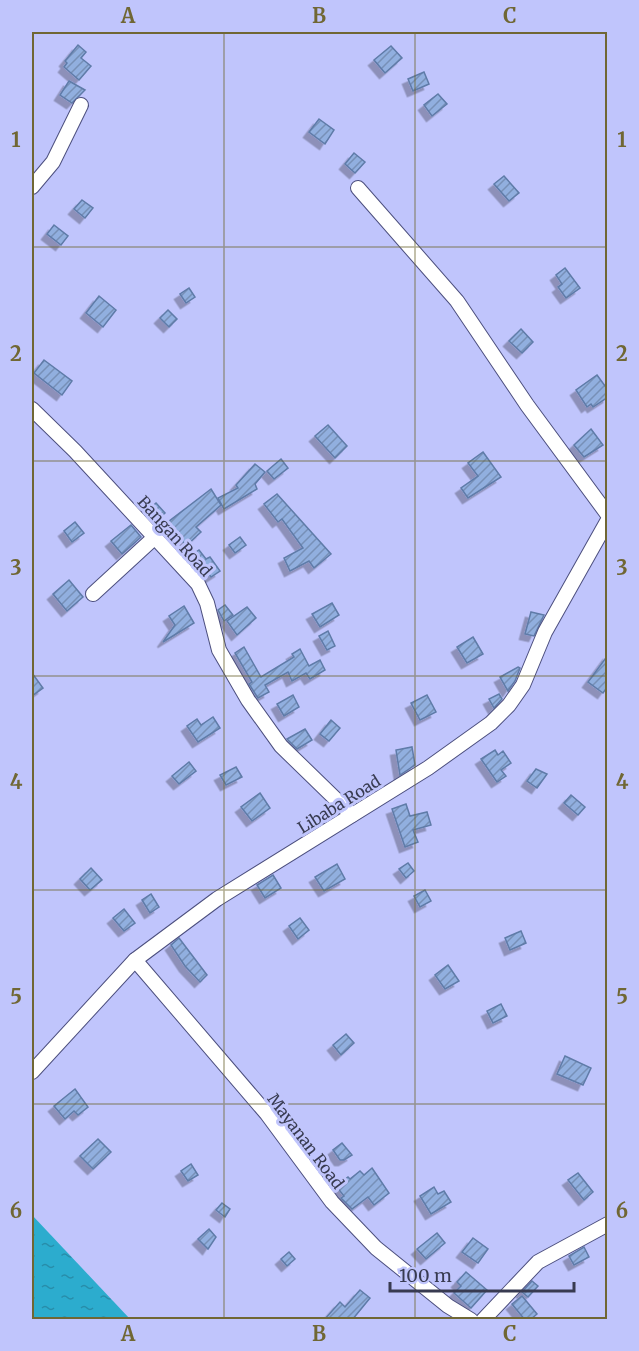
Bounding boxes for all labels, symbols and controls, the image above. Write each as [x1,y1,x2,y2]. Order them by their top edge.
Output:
text: A [120,3,136,28]
text: B [312,3,326,28]
text: C [503,3,517,28]
text: 1 [11,127,21,152]
text: 1 [617,127,627,152]
text: 2 [10,341,22,366]
text: 2 [616,341,628,366]
street label: Bangan Road [134,492,217,581]
text: 3 [10,555,22,580]
text: 3 [616,555,628,580]
text: 4 [10,769,23,794]
text: 4 [616,769,629,794]
street label: Libaba Road [294,770,384,837]
text: 5 [10,984,22,1009]
text: 5 [616,984,628,1009]
street label: Mayanan Road [264,1089,349,1193]
text: 6 [10,1198,22,1223]
text: 6 [616,1198,628,1223]
scale bar [390,1255,574,1293]
text: 100 m [399,1264,452,1287]
text: A [120,1321,136,1346]
text: B [312,1321,326,1346]
text: C [503,1321,517,1346]

